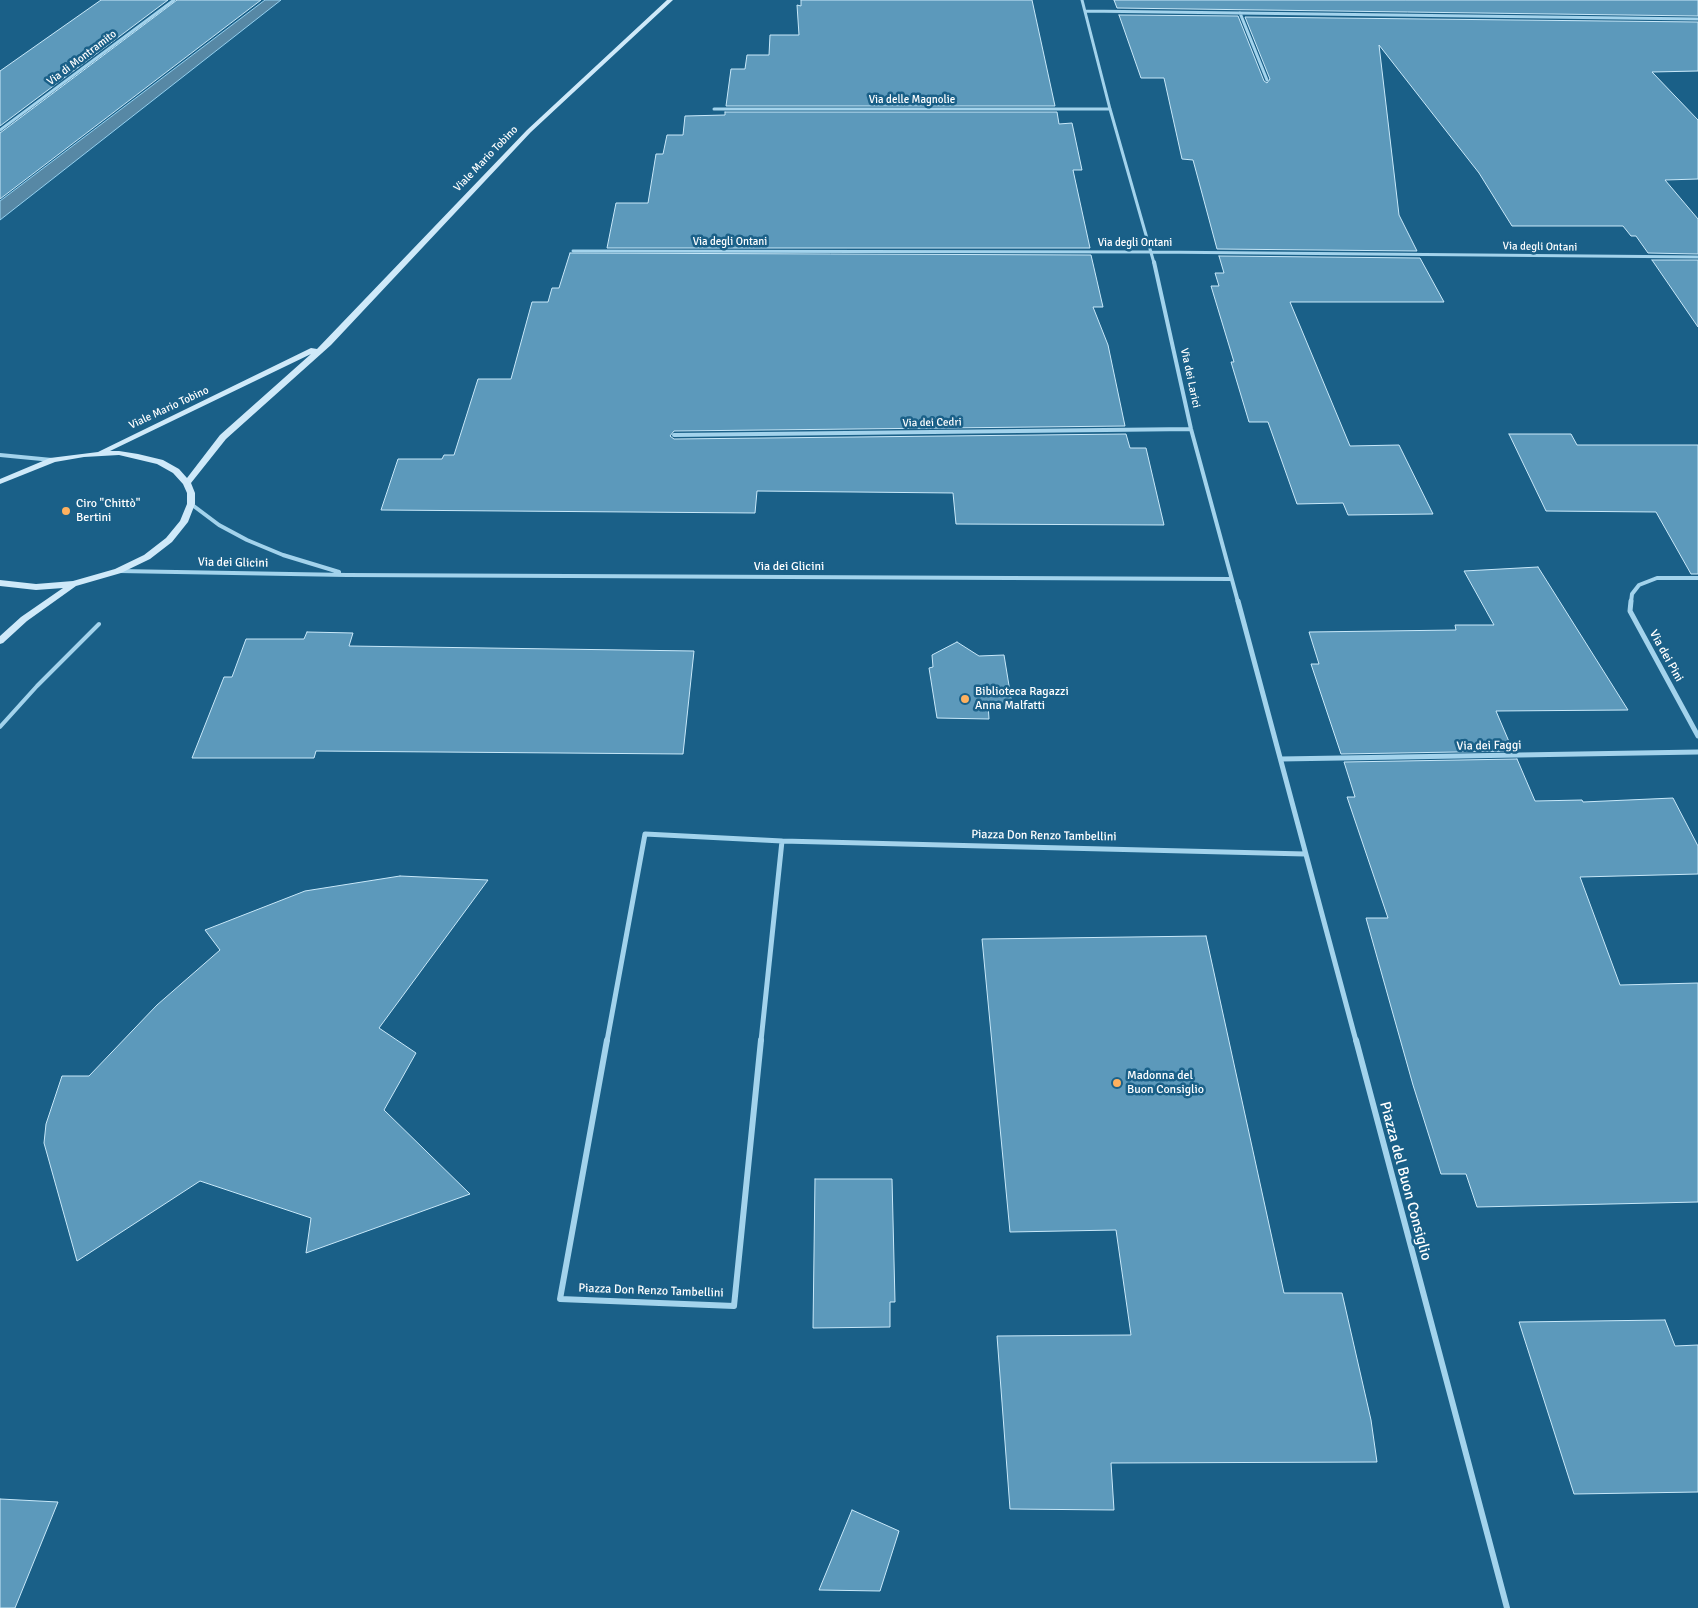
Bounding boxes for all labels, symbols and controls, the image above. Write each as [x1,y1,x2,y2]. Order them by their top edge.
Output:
street label: Via di Montramito [45,28,119,88]
street label: Via delle Magnolie [869,93,955,107]
street label: Viale Mario Tobino [451,123,521,195]
street label: Via degli Ontani [693,235,767,249]
street label: Via degli Ontani [1098,236,1172,250]
street label: Via degli Ontani [1503,240,1577,254]
street label: Via dei Larici [1177,347,1203,409]
street label: Viale Mario Tobino [127,384,211,432]
street label: Via dei Cedri [902,416,962,430]
place label: Ciro "Chittò" Bertini [76,497,140,525]
marker: Ciro "Chittò" Bertini [60,505,72,517]
street label: Via dei Glicini [198,555,268,571]
street label: Via dei Glicini [754,560,824,574]
street label: Via dei Pini [1646,628,1686,684]
place label: Biblioteca Ragazzi Anna Malfatti [975,685,1069,713]
marker: Biblioteca Ragazzi Anna Malfatti [959,693,971,705]
street label: Via dei Faggi [1456,738,1522,754]
street label: Piazza Don Renzo Tambellini [971,828,1117,844]
place label: Madonna del Buon Consiglio [1127,1069,1204,1097]
marker: Madonna del Buon Consiglio [1111,1077,1123,1089]
street label: Piazza del Buon Consiglio [1375,1100,1435,1262]
street label: Piazza Don Renzo Tambellini [578,1281,724,1301]

